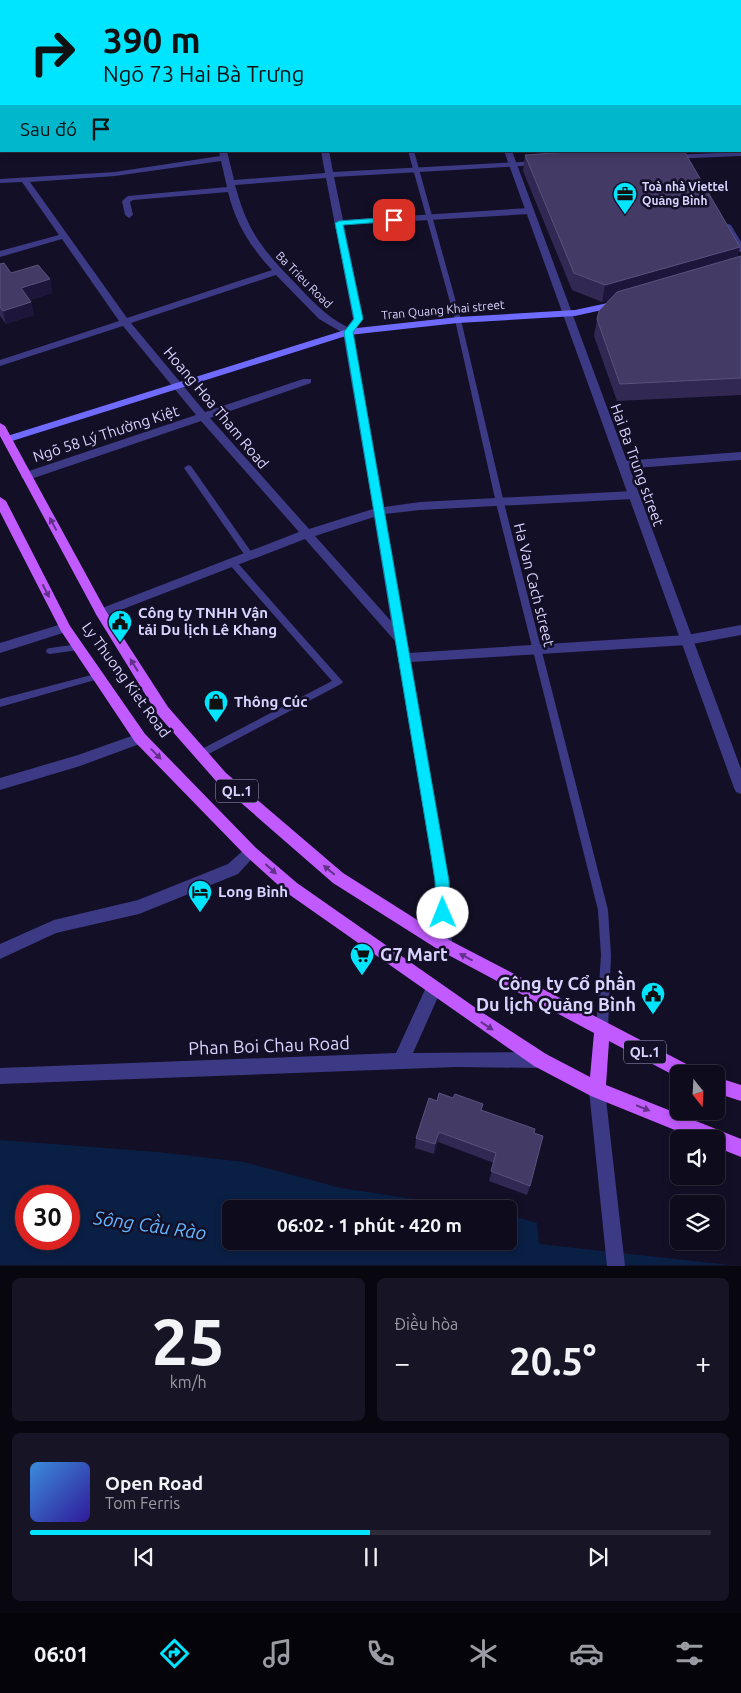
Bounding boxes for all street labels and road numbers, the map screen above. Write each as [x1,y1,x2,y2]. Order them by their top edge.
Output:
street label: Ba Trieu Road [274,249,335,310]
street label: Tran Quang Khai street [381,298,505,321]
street label: Hoang Hoa Tham Road [161,343,272,472]
street label: Hai Ba Trung street [607,401,668,529]
street label: Ngõ 58 Lý Thường Kiệt [31,402,181,465]
street label: Ha Van Cach street [511,521,558,649]
street label: Ly Thuong Kiet Road [79,619,174,741]
road number: QL.1 [216,779,258,802]
street label: Phan Boi Chau Road [188,1032,350,1058]
road number: QL.1 [624,1040,666,1064]

